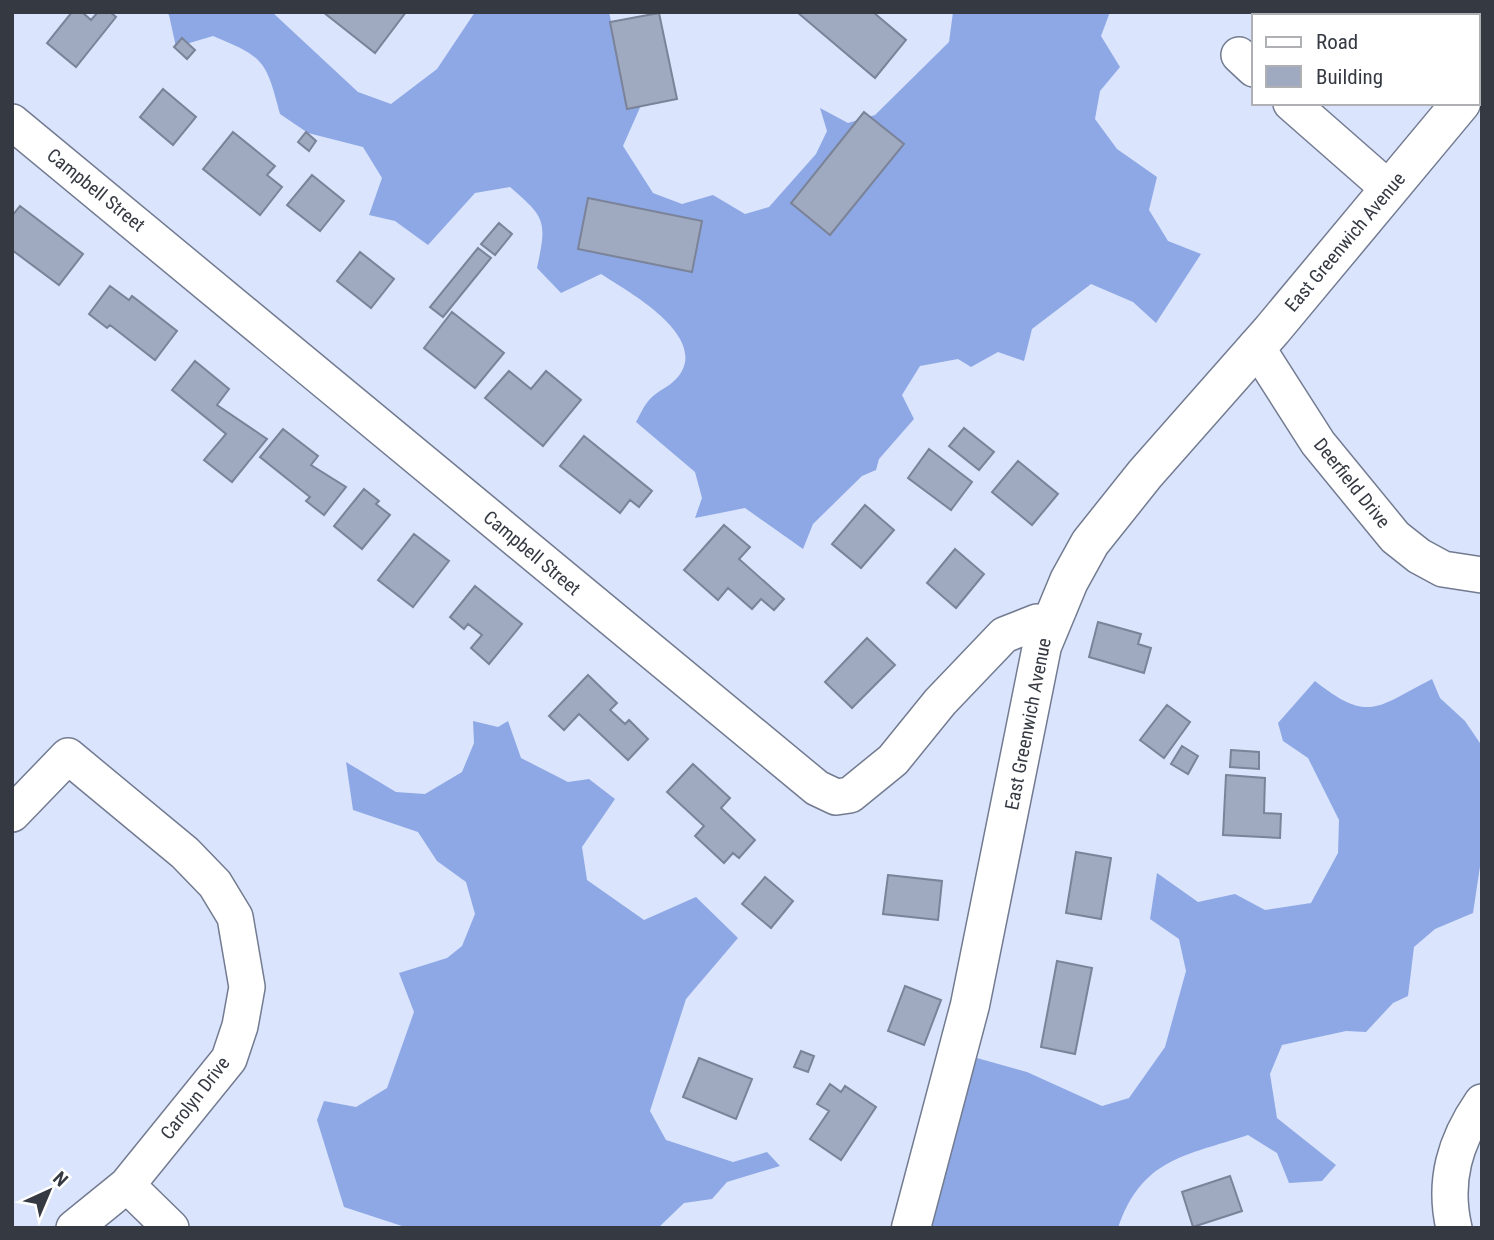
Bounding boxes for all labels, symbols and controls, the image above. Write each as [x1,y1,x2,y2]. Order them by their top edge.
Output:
legend [1252,14,1480,105]
text: Road [1316,30,1358,54]
text: Building [1316,65,1383,89]
street label: Campbell Street [42,143,150,237]
street label: East Greenwich Avenue [1280,168,1410,316]
street label: Deerfield Drive [1309,434,1395,533]
street label: Campbell Street [479,506,585,600]
street label: East Greenwich Avenue [1000,636,1056,812]
street label: Carolyn Drive [156,1052,235,1144]
north arrow [14,1156,84,1226]
text: N [48,1167,73,1191]

